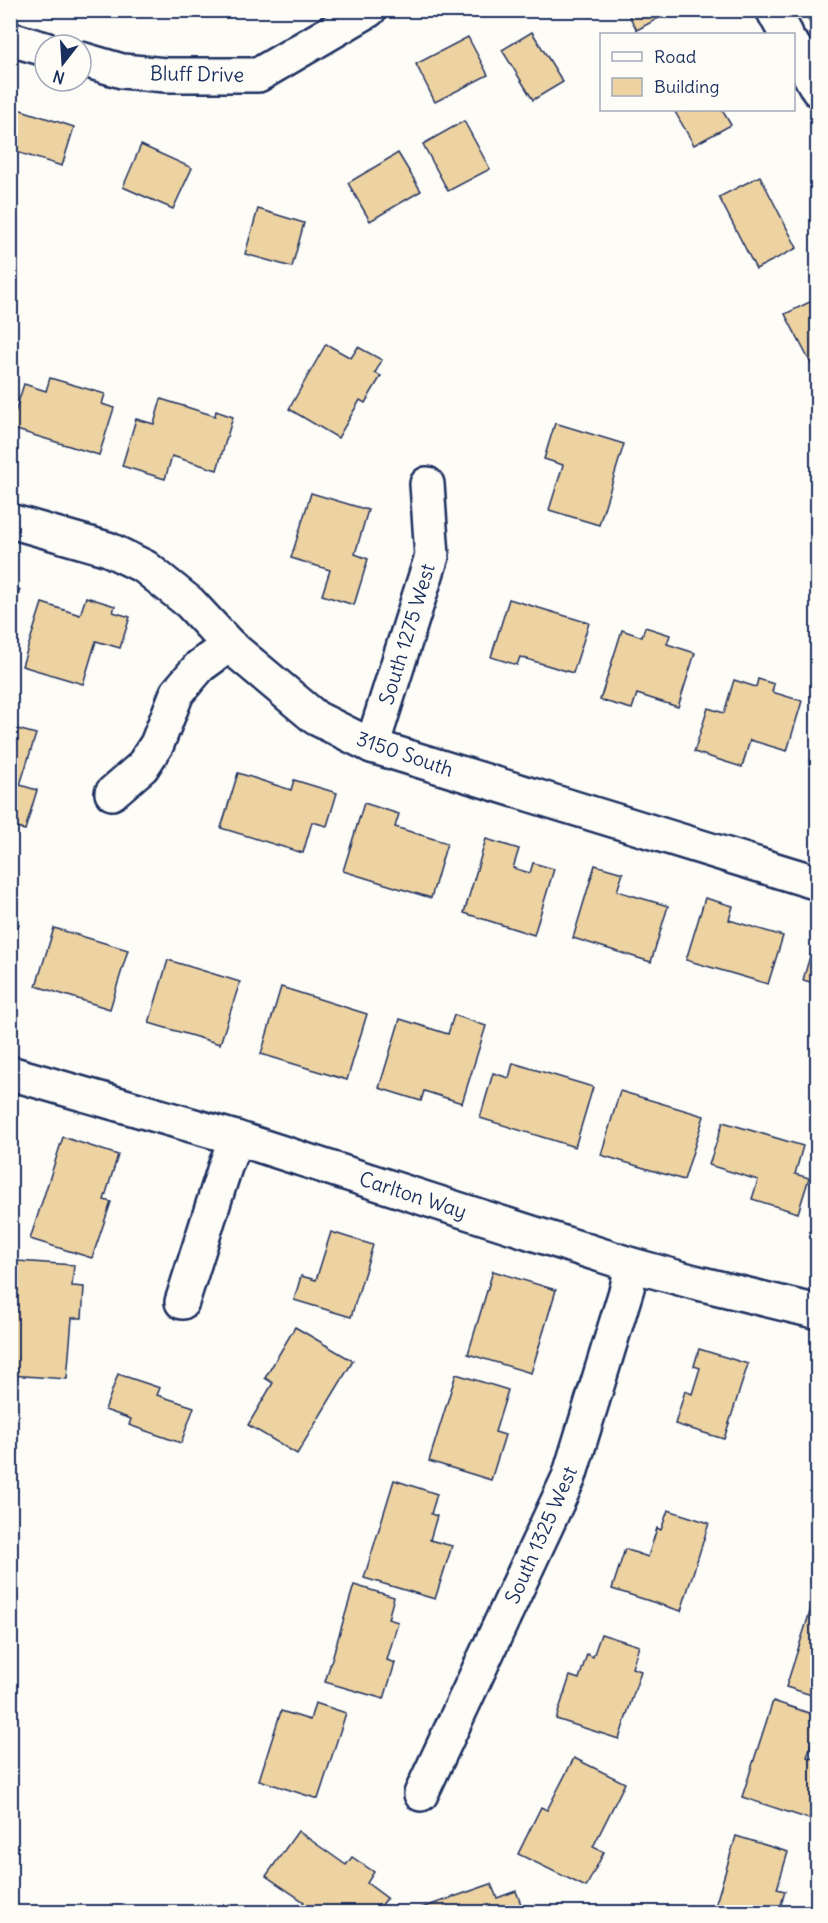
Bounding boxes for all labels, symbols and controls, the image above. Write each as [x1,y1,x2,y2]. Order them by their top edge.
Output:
north arrow [33,33,93,93]
legend [600,33,795,111]
text: Road [654,45,697,68]
street label: Bluff Drive [150,60,244,87]
text: N [50,66,67,89]
text: Building [654,75,719,98]
street label: South 1275 West [373,560,440,707]
street label: 3150 South [353,725,457,782]
street label: Carlton Way [356,1165,470,1224]
street label: South 1325 West [499,1462,582,1607]

